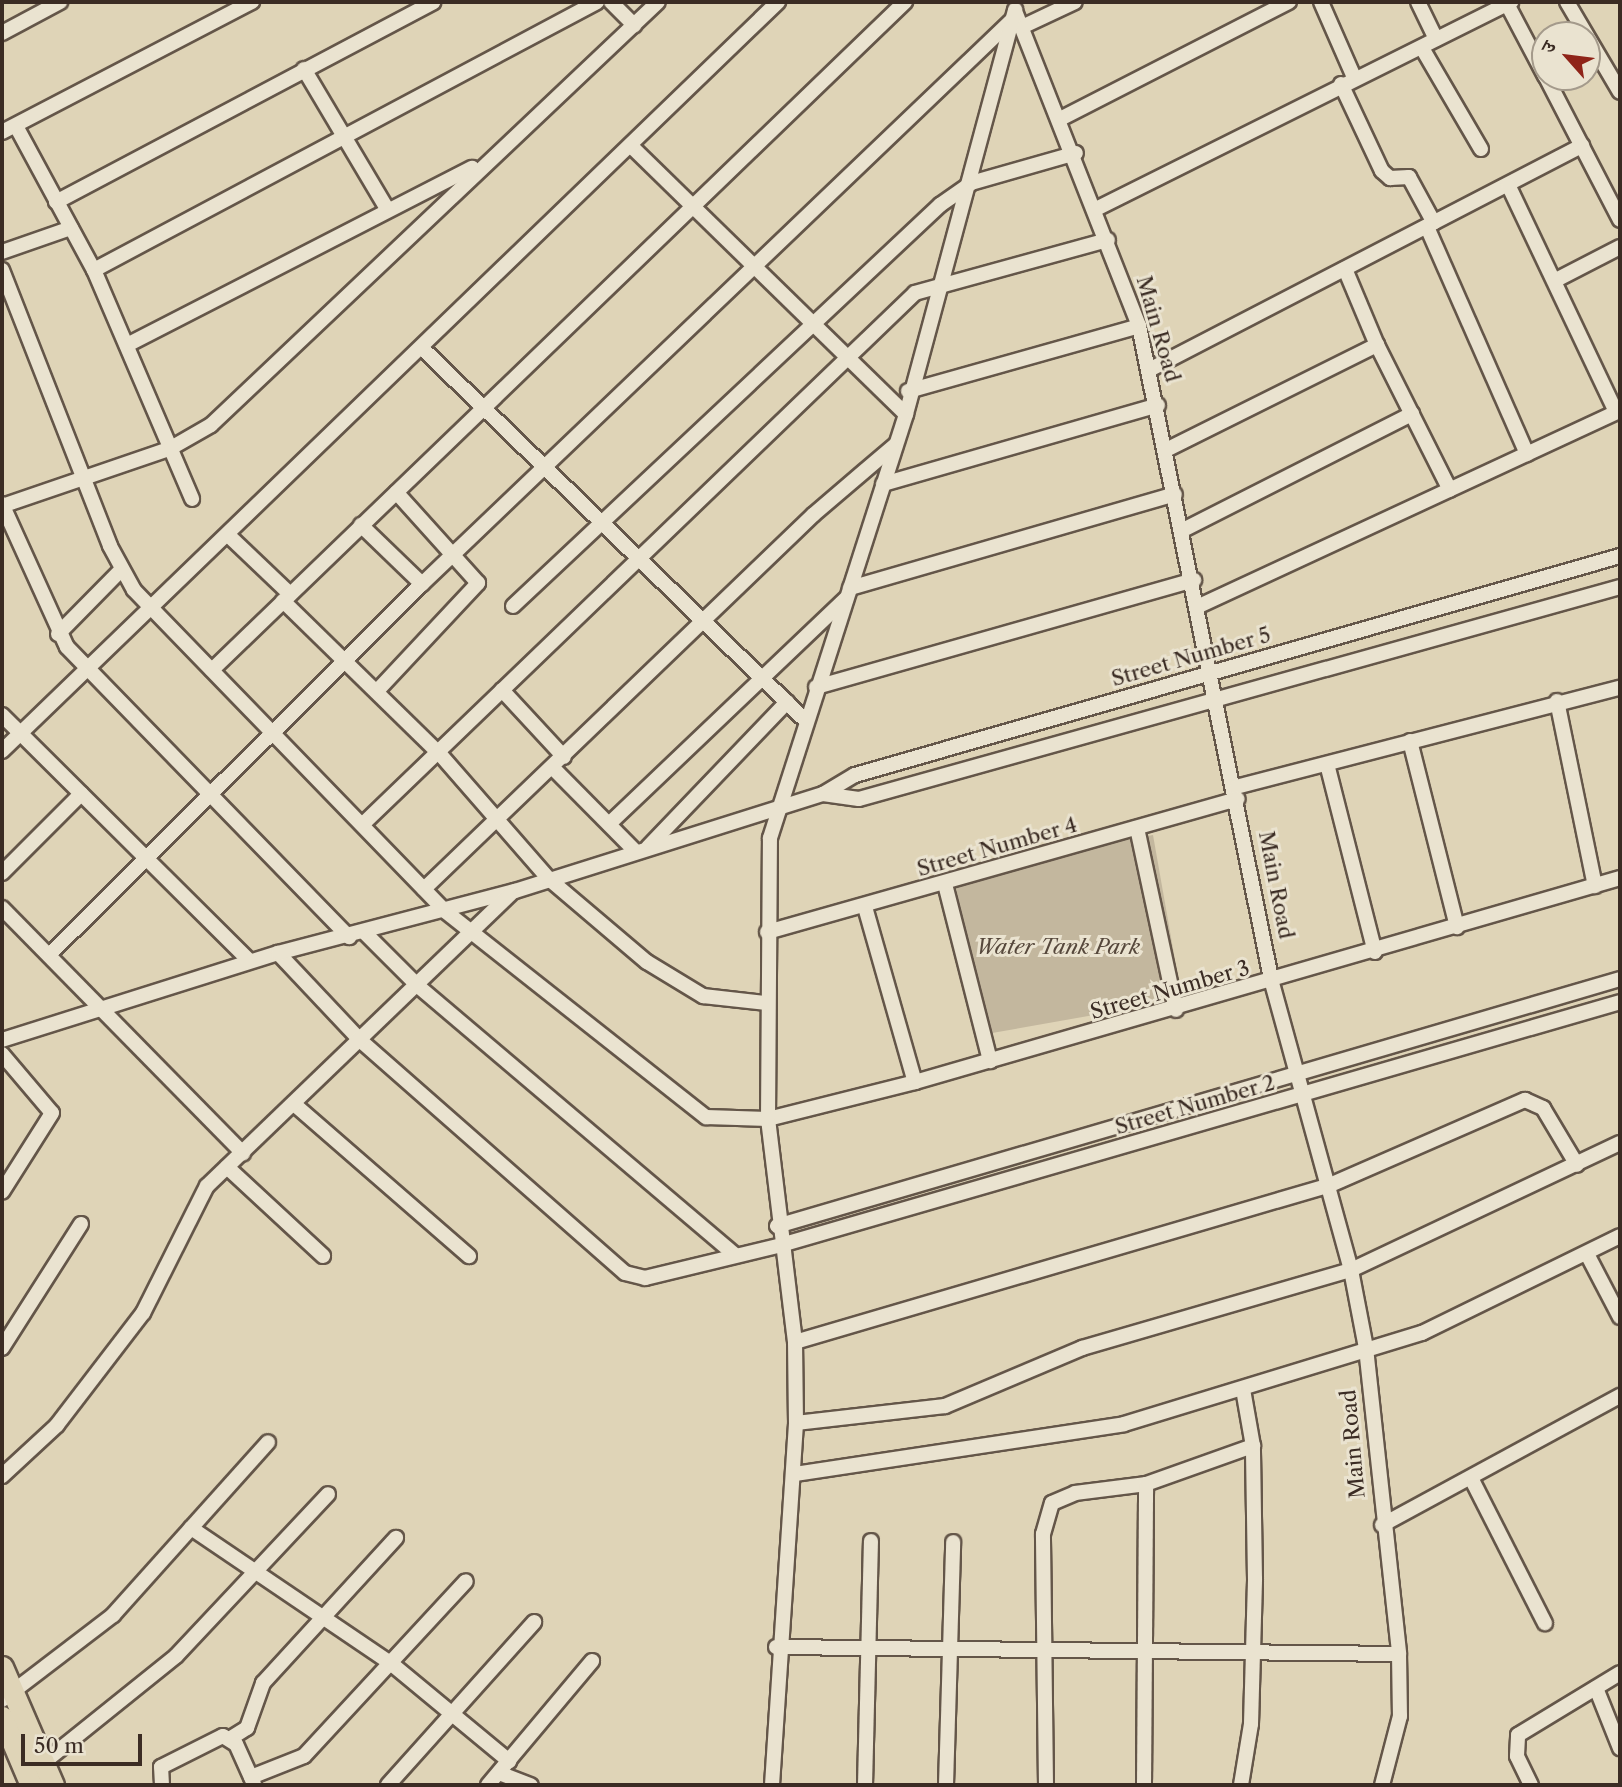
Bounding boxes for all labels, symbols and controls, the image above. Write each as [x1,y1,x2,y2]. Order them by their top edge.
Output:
north arrow [1531,21,1601,91]
text: उ [1536,37,1561,57]
street label: Main Road [1131,273,1185,385]
street label: Street Number 5 [1108,622,1274,692]
street label: Street Number 4 [914,812,1080,882]
street label: Main Road [1253,829,1299,941]
park label: Water Tank Park [976,934,1140,960]
street label: Street Number 3 [1087,955,1253,1025]
street label: Street Number 2 [1112,1070,1278,1140]
street label: Main Road [1336,1389,1370,1499]
scale bar [24,1720,145,1764]
text: 50 m [34,1733,84,1758]

